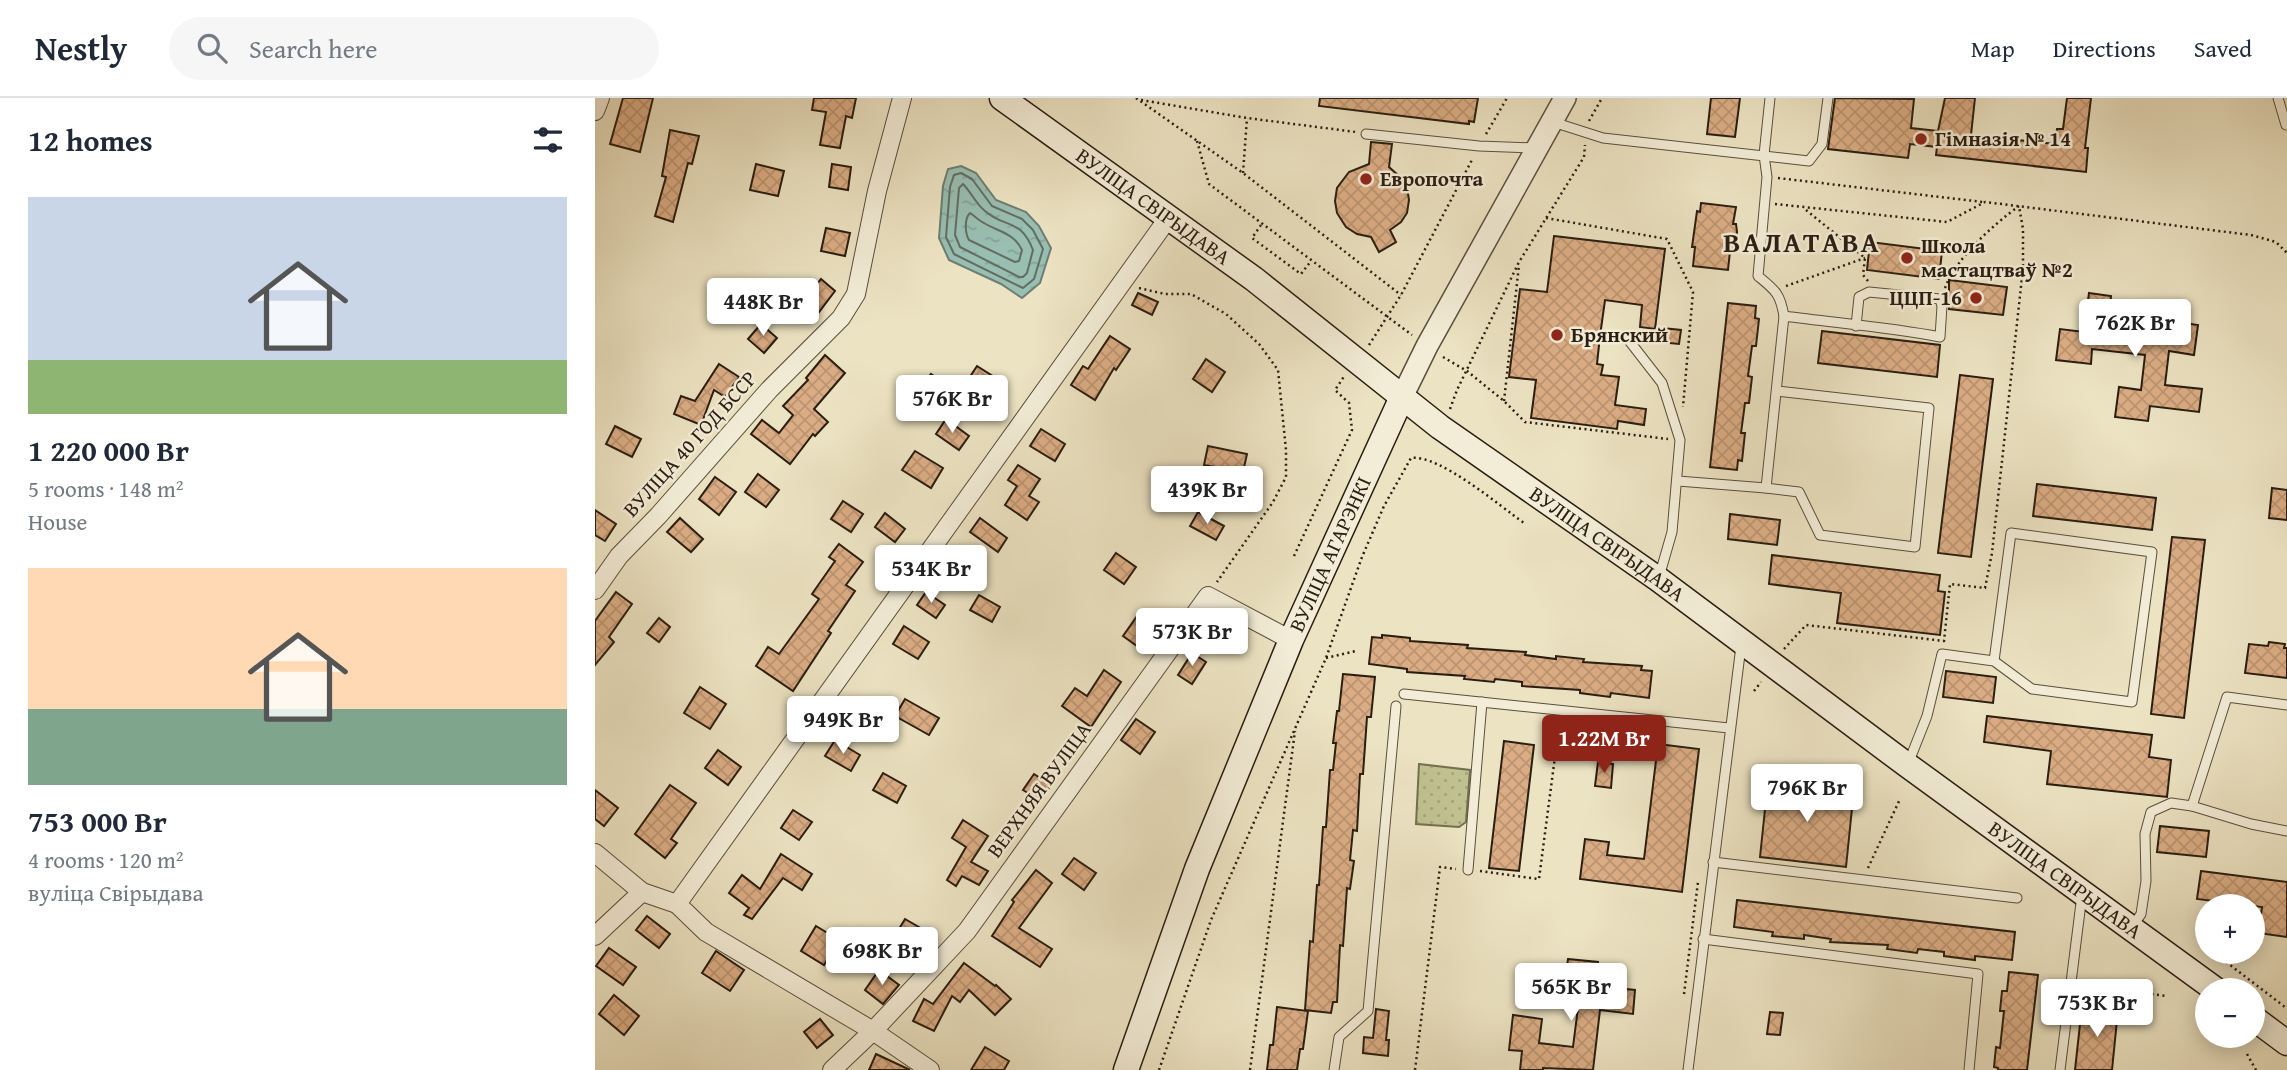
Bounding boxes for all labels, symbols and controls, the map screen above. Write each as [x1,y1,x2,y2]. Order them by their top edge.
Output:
search box [169,17,659,80]
text: Nestly [35,24,127,72]
icon: search [193,29,231,67]
text: Search here [249,29,377,68]
text: Map [1971,31,2015,66]
text: Directions [2053,31,2156,66]
text: Saved [2194,31,2252,66]
text: 12 homes [28,118,153,162]
icon: filters [529,121,567,159]
place label: Гімназія № 14 [1935,123,2071,154]
marker: Гімназія № 14 [1913,131,1929,147]
street label: ВУЛІЦА СВІРЫДАВА [1070,140,1237,272]
place label: Европочта [1380,163,1484,194]
marker: Европочта [1358,171,1374,187]
district label: ВАЛАТАВА [1723,221,1881,262]
place label: Школа мастацтваў №2 [1921,230,2073,285]
icon: home [235,243,361,369]
marker: Школа мастацтваў №2 [1899,250,1915,266]
pin: 448K Br [698,278,828,338]
place label: ЦЦП-16 [1890,282,1962,313]
text: 448K Br [723,284,803,317]
marker: ЦЦП-16 [1968,290,1984,306]
pin: 762K Br [2070,300,2200,359]
text: 762K Br [2095,305,2175,338]
place label: Брянский [1571,319,1668,350]
marker: Брянский [1549,327,1565,343]
street label: ВУЛІЦА 40 ГОД БССР [615,364,764,524]
pin: 576K Br [887,376,1017,435]
text: 576K Br [912,381,992,414]
text: 1 220 000 Br [28,428,189,472]
pin: 439K Br [1142,466,1272,526]
street label: ВУЛІЦА АГАРЭНКІ [1281,471,1379,637]
text: 5 rooms · 148 m² [28,472,183,505]
text: 439K Br [1167,472,1247,505]
street label: ВУЛІЦА СВІРЫДАВА [1523,478,1692,609]
text: House [28,505,87,538]
pin: 534K Br [866,546,996,605]
text: 534K Br [891,551,971,584]
pin: 573K Br [1127,608,1257,668]
icon: home [235,614,361,740]
text: 573K Br [1152,614,1232,647]
pin: 949K Br [778,696,908,756]
text: 949K Br [803,702,883,735]
street label: ВЕРХНЯЯ ВУЛІЦА [979,715,1099,864]
pin: 1.22M Br [1532,716,1676,775]
text: 1.22M Br [1558,721,1650,754]
pin: 796K Br [1742,764,1872,824]
text: 796K Br [1767,770,1847,803]
text: 753 000 Br [28,799,167,843]
street label: ВУЛІЦА СВІРЫДАВА [1982,813,2149,946]
text: 4 rooms · 120 m² [28,843,183,876]
text: вуліца Свірыдава [28,876,203,909]
map controls [2195,894,2265,1048]
button: + [2195,894,2265,964]
pin: 698K Br [817,928,947,987]
text: 698K Br [842,933,922,966]
pin: 565K Br [1506,964,1636,1023]
text: 565K Br [1531,969,1611,1002]
button: − [2195,978,2265,1048]
pin: 753K Br [2032,979,2162,1039]
text: 753K Br [2057,985,2137,1018]

